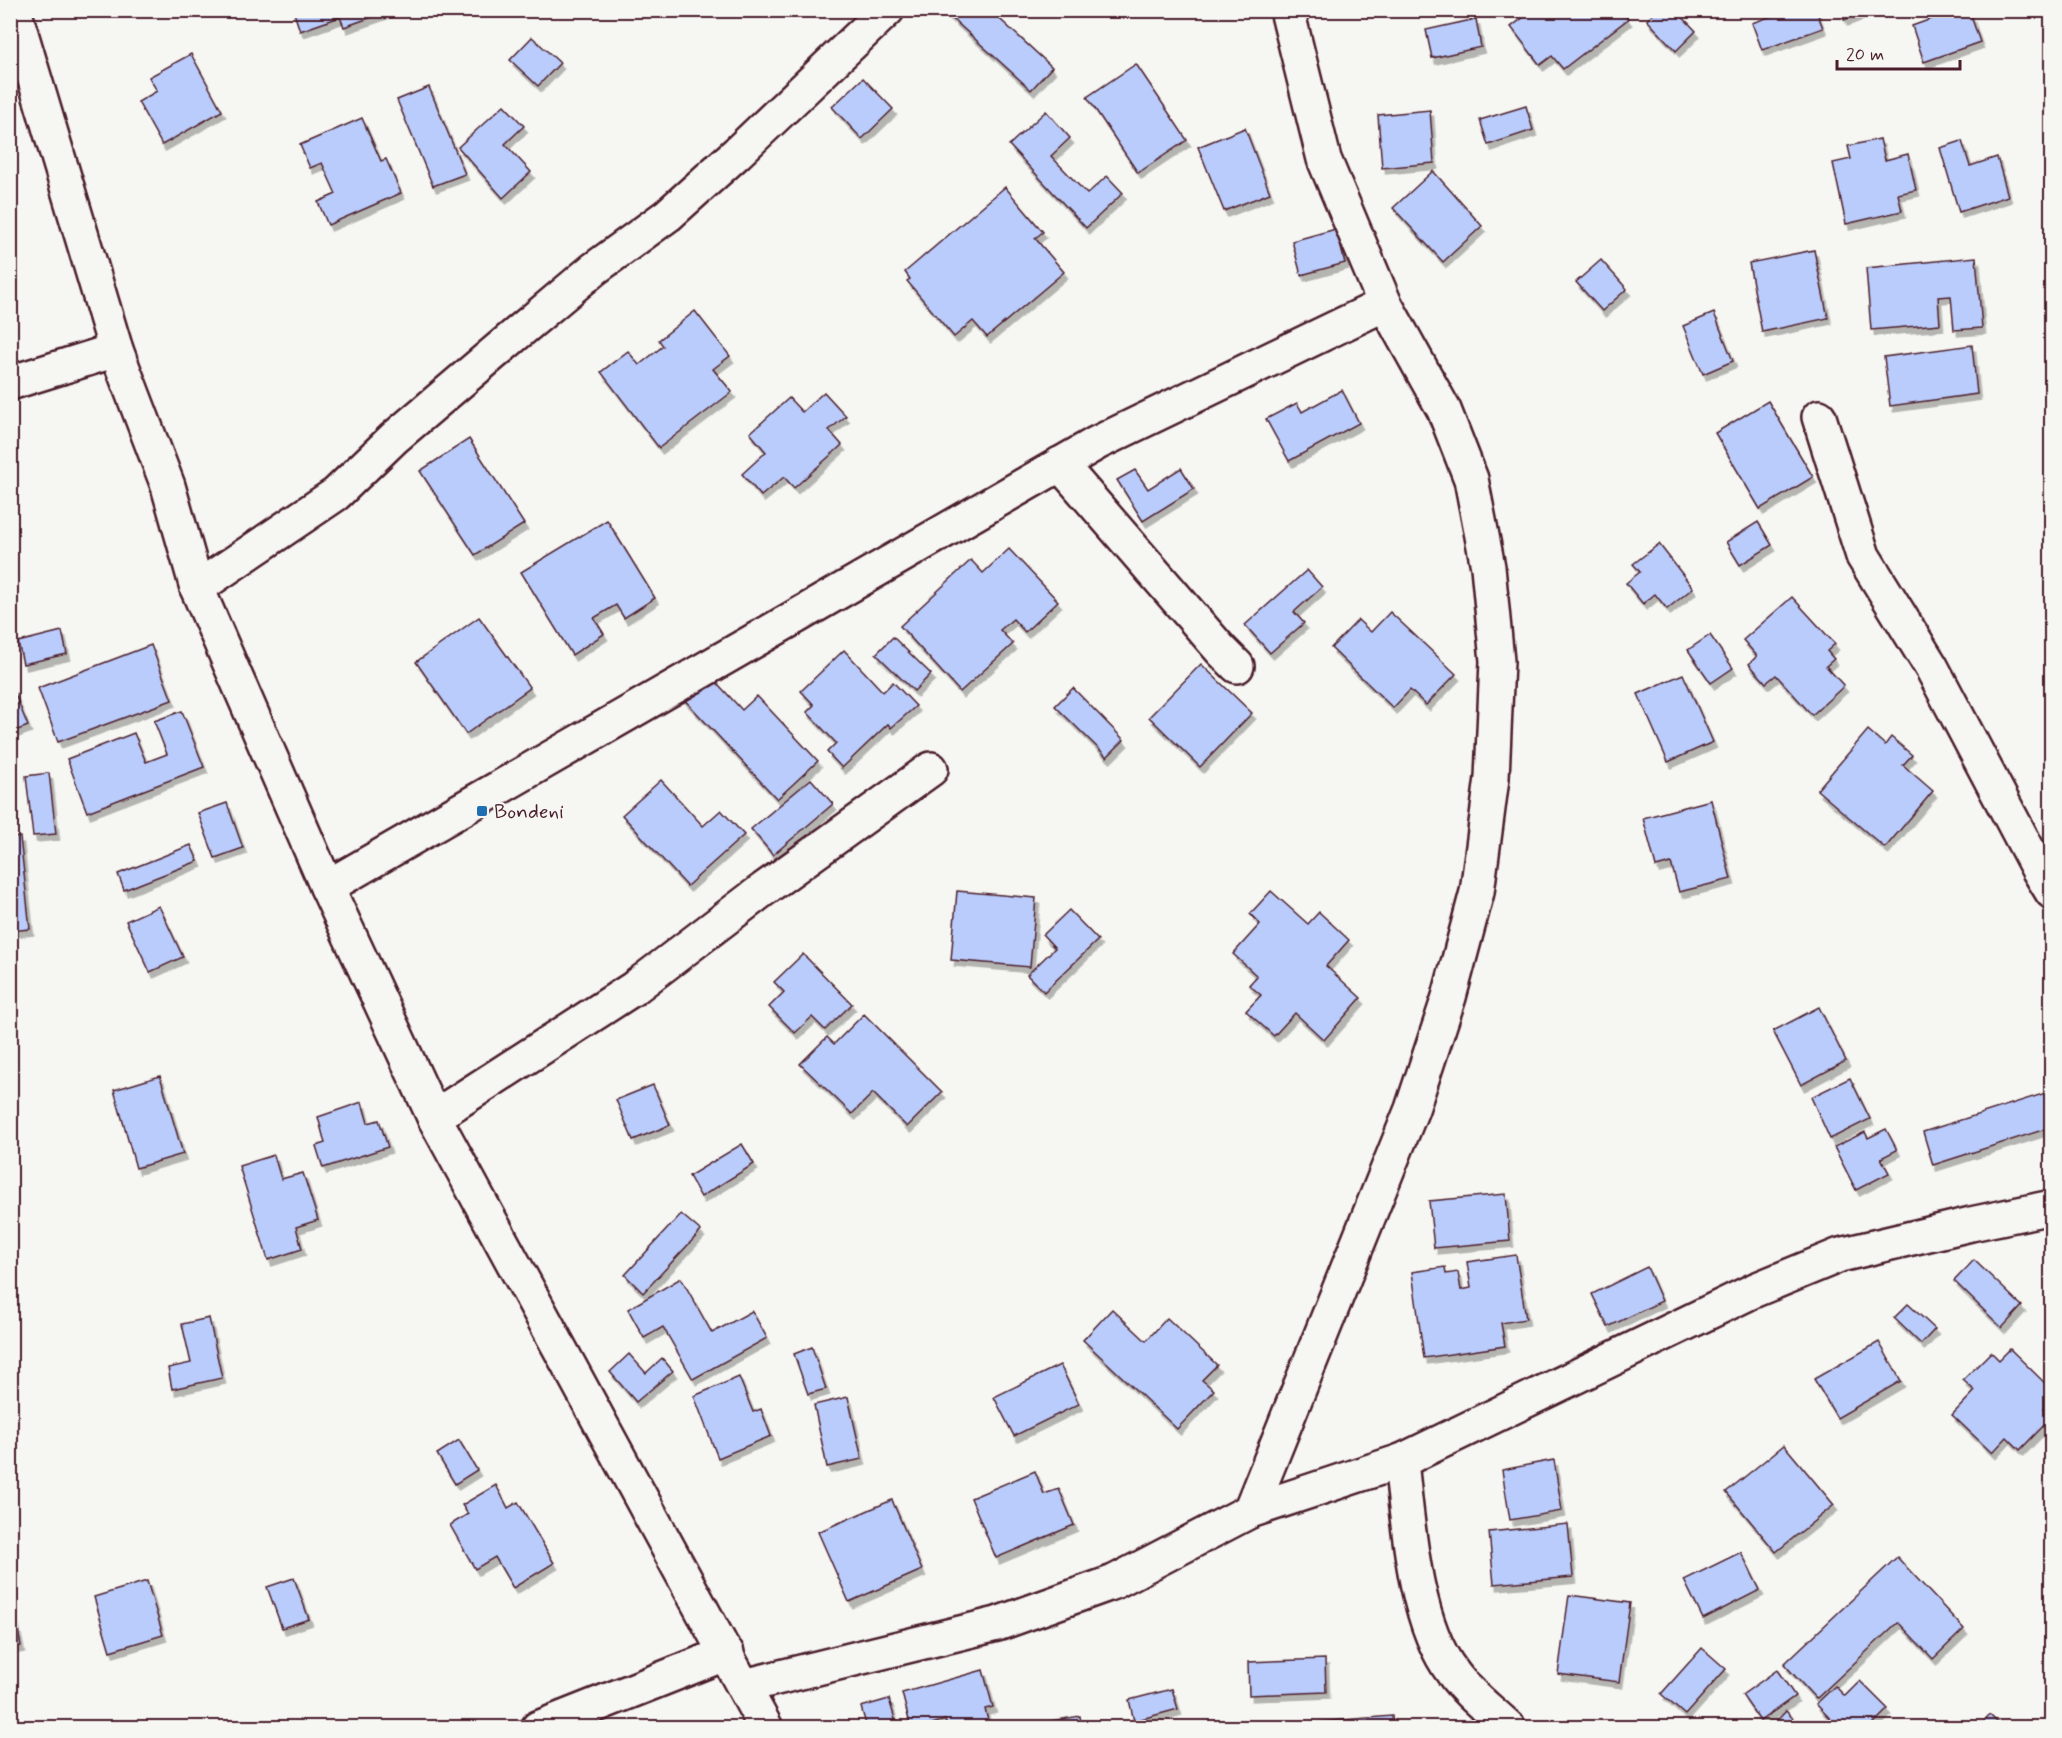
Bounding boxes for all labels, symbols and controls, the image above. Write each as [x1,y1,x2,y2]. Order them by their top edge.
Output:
scale bar [1837,33,1960,71]
text: 20 m [1846,43,1884,67]
place label: Bondeni [494,798,564,826]
marker: Bondeni [475,804,489,818]

